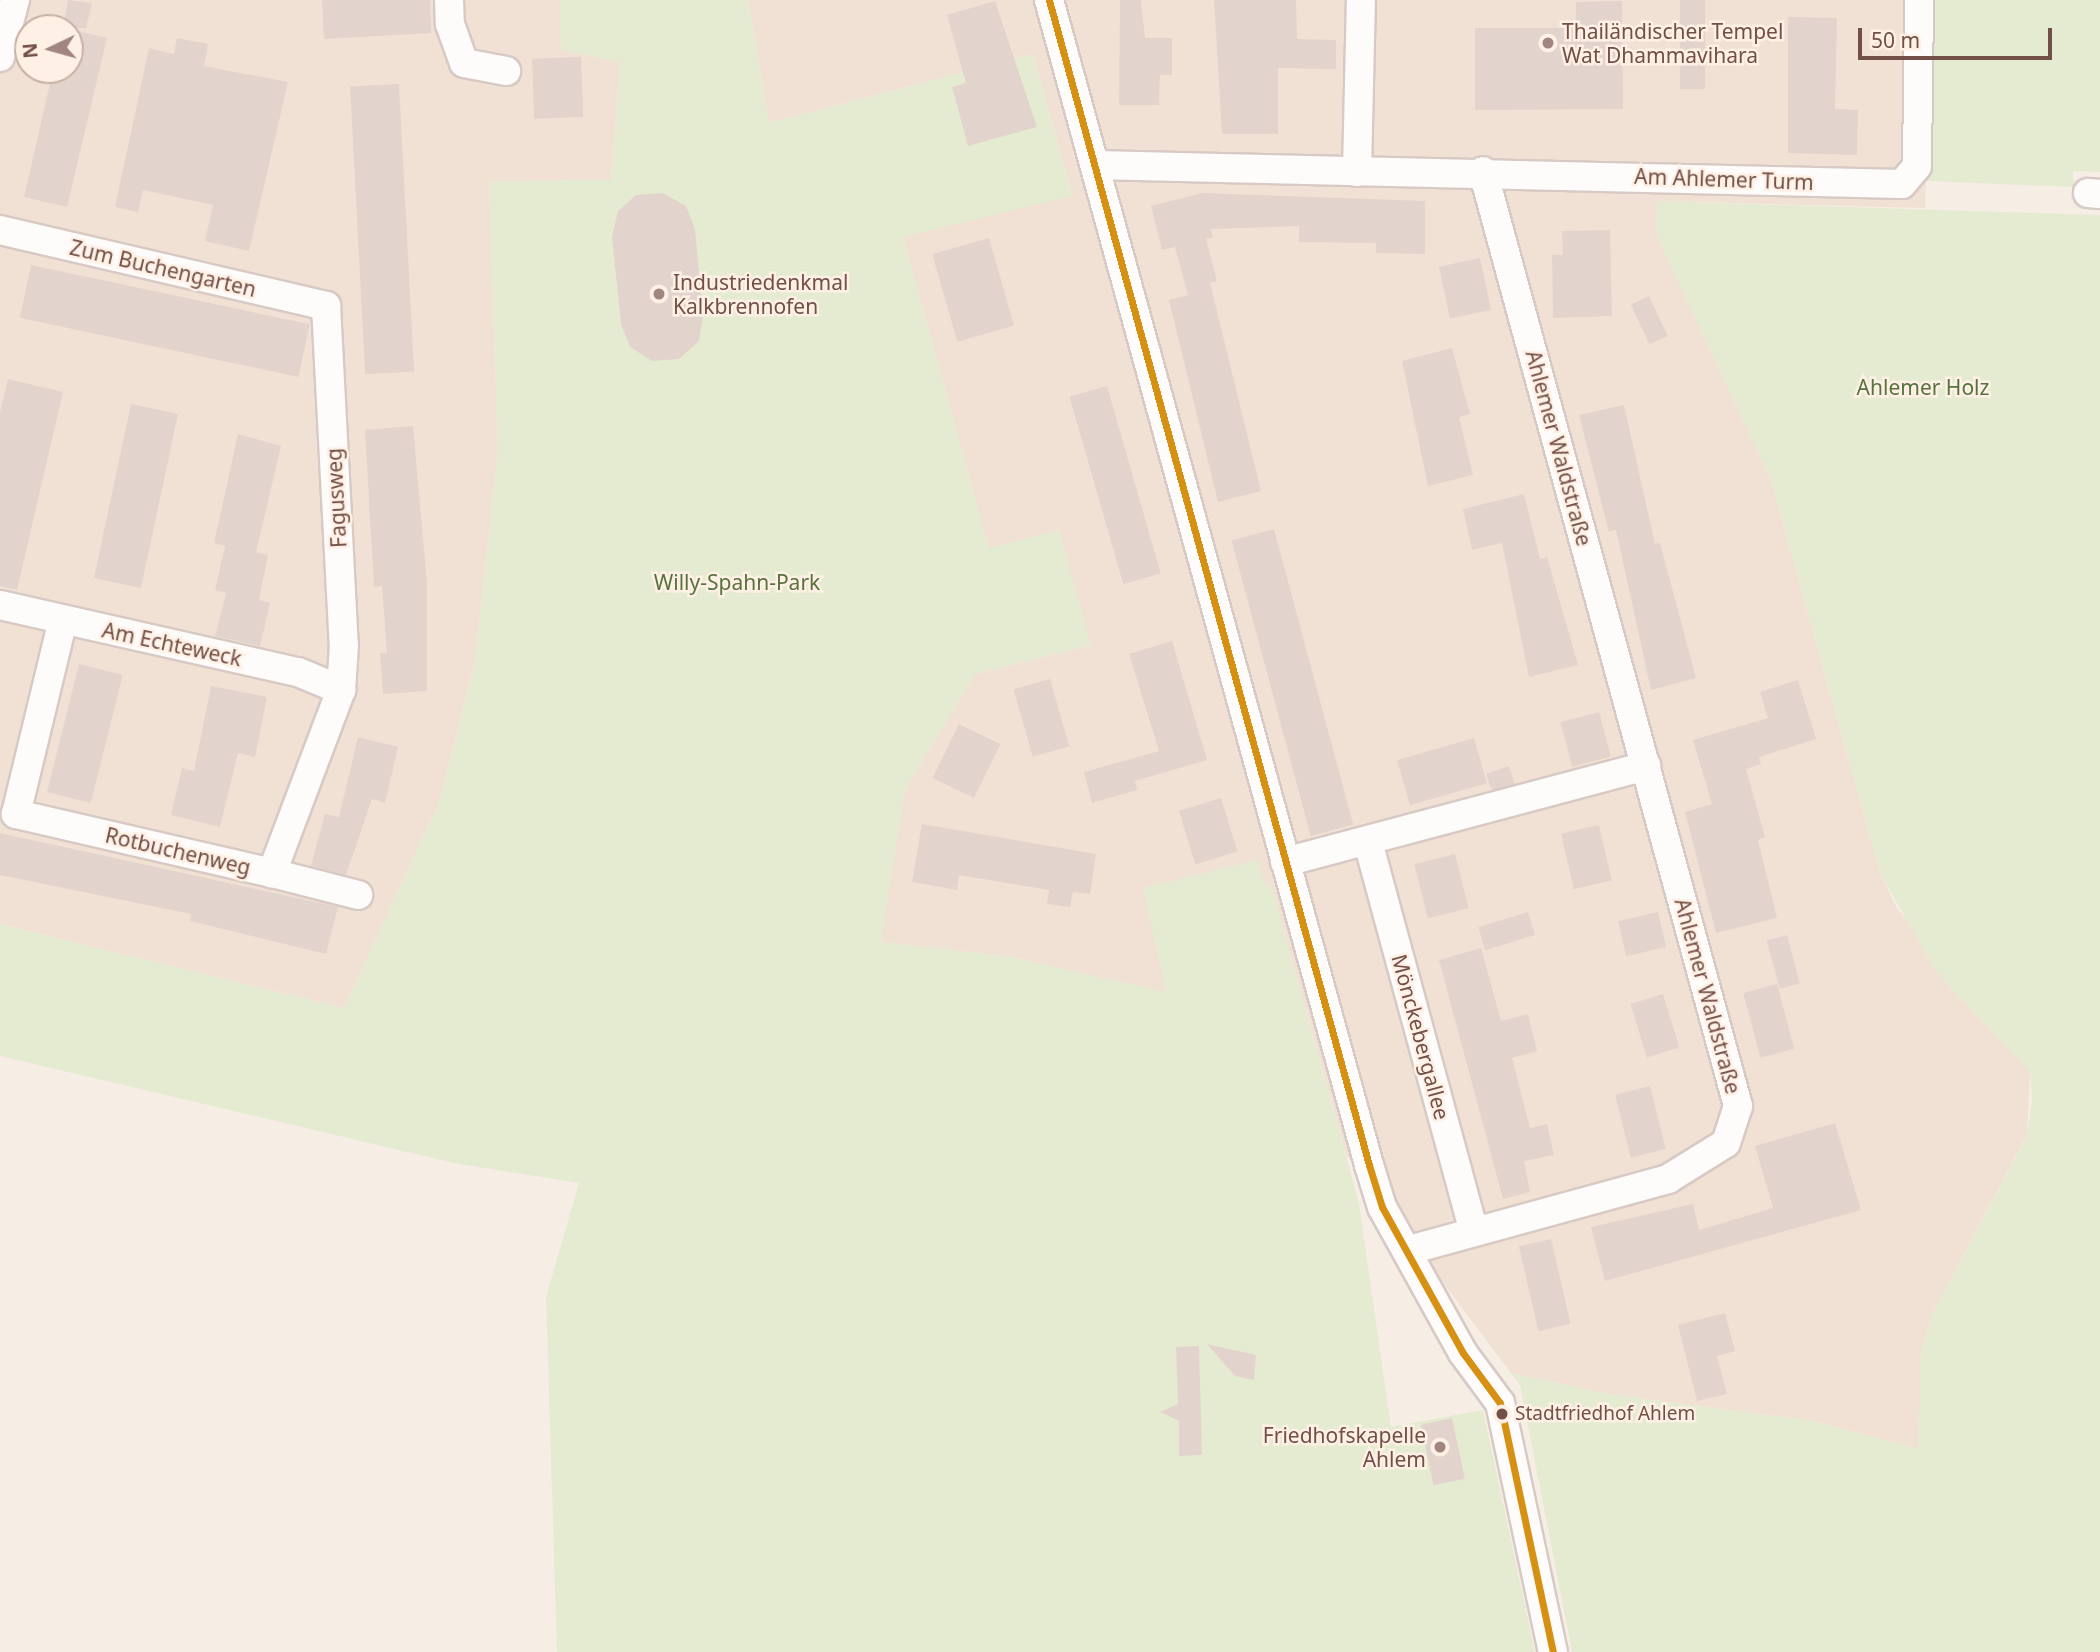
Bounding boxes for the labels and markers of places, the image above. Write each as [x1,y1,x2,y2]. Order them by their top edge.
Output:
place label: Thailändischer Tempel Wat Dhammavihara [1562,18,1783,68]
marker: Thailändischer Tempel Wat Dhammavihara [1540,35,1556,51]
place label: Industriedenkmal Kalkbrennofen [673,269,848,319]
marker: Industriedenkmal Kalkbrennofen [651,286,667,302]
place label: Stadtfriedhof Ahlem [1515,1403,1695,1425]
marker: Stadtfriedhof Ahlem [1495,1407,1509,1421]
place label: Friedhofskapelle Ahlem [1263,1422,1426,1472]
marker: Friedhofskapelle Ahlem [1432,1439,1448,1455]

